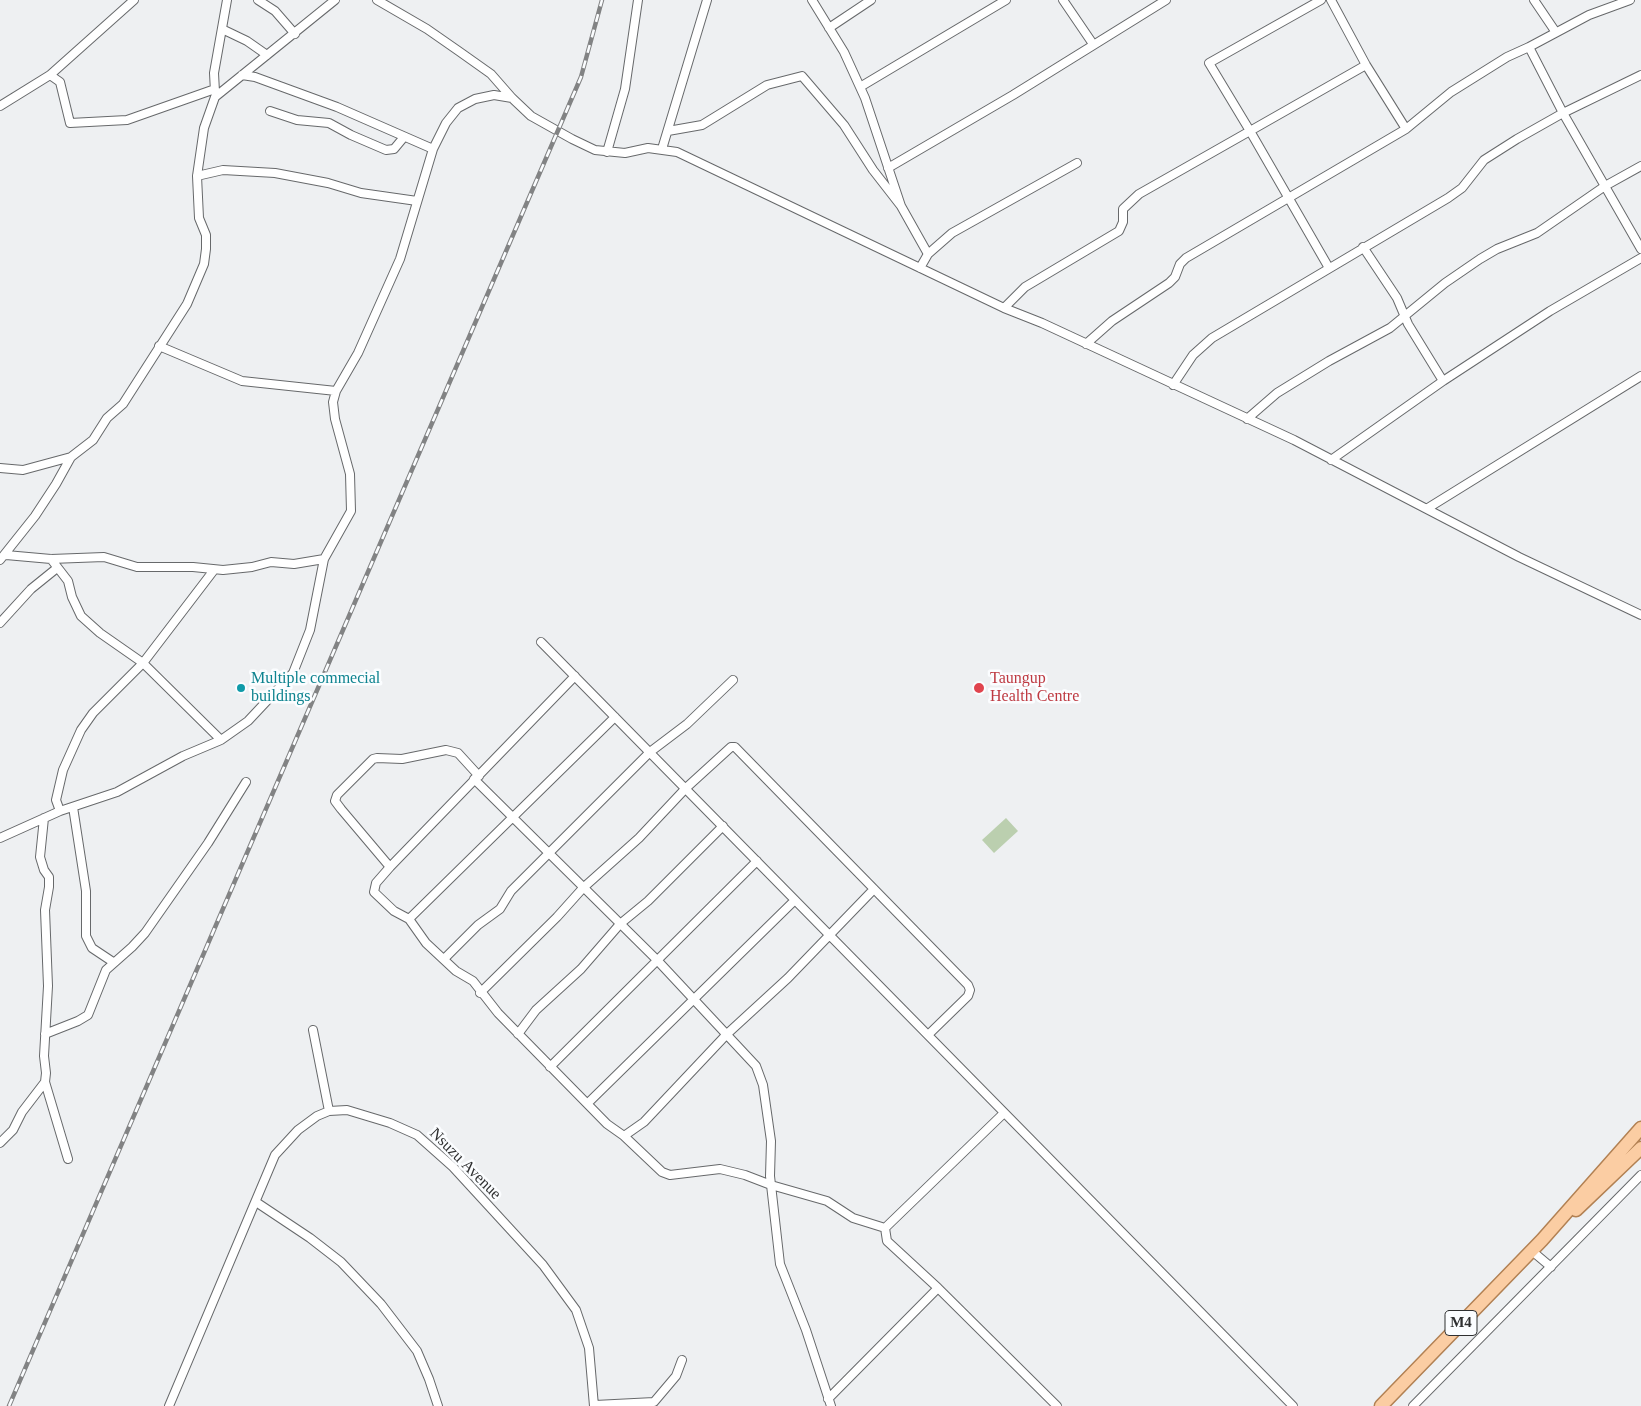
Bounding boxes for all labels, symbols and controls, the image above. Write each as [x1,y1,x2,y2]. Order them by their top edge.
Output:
place label: Multiple commecial buildings [251,669,380,707]
place label: Taungup Health Centre [990,669,1079,707]
marker: Taungup Health Centre [972,681,986,695]
marker: Multiple commecial buildings [235,682,247,694]
street label: Nsuzu Avenue [425,1124,505,1204]
road number: M4 [1445,1310,1477,1336]

